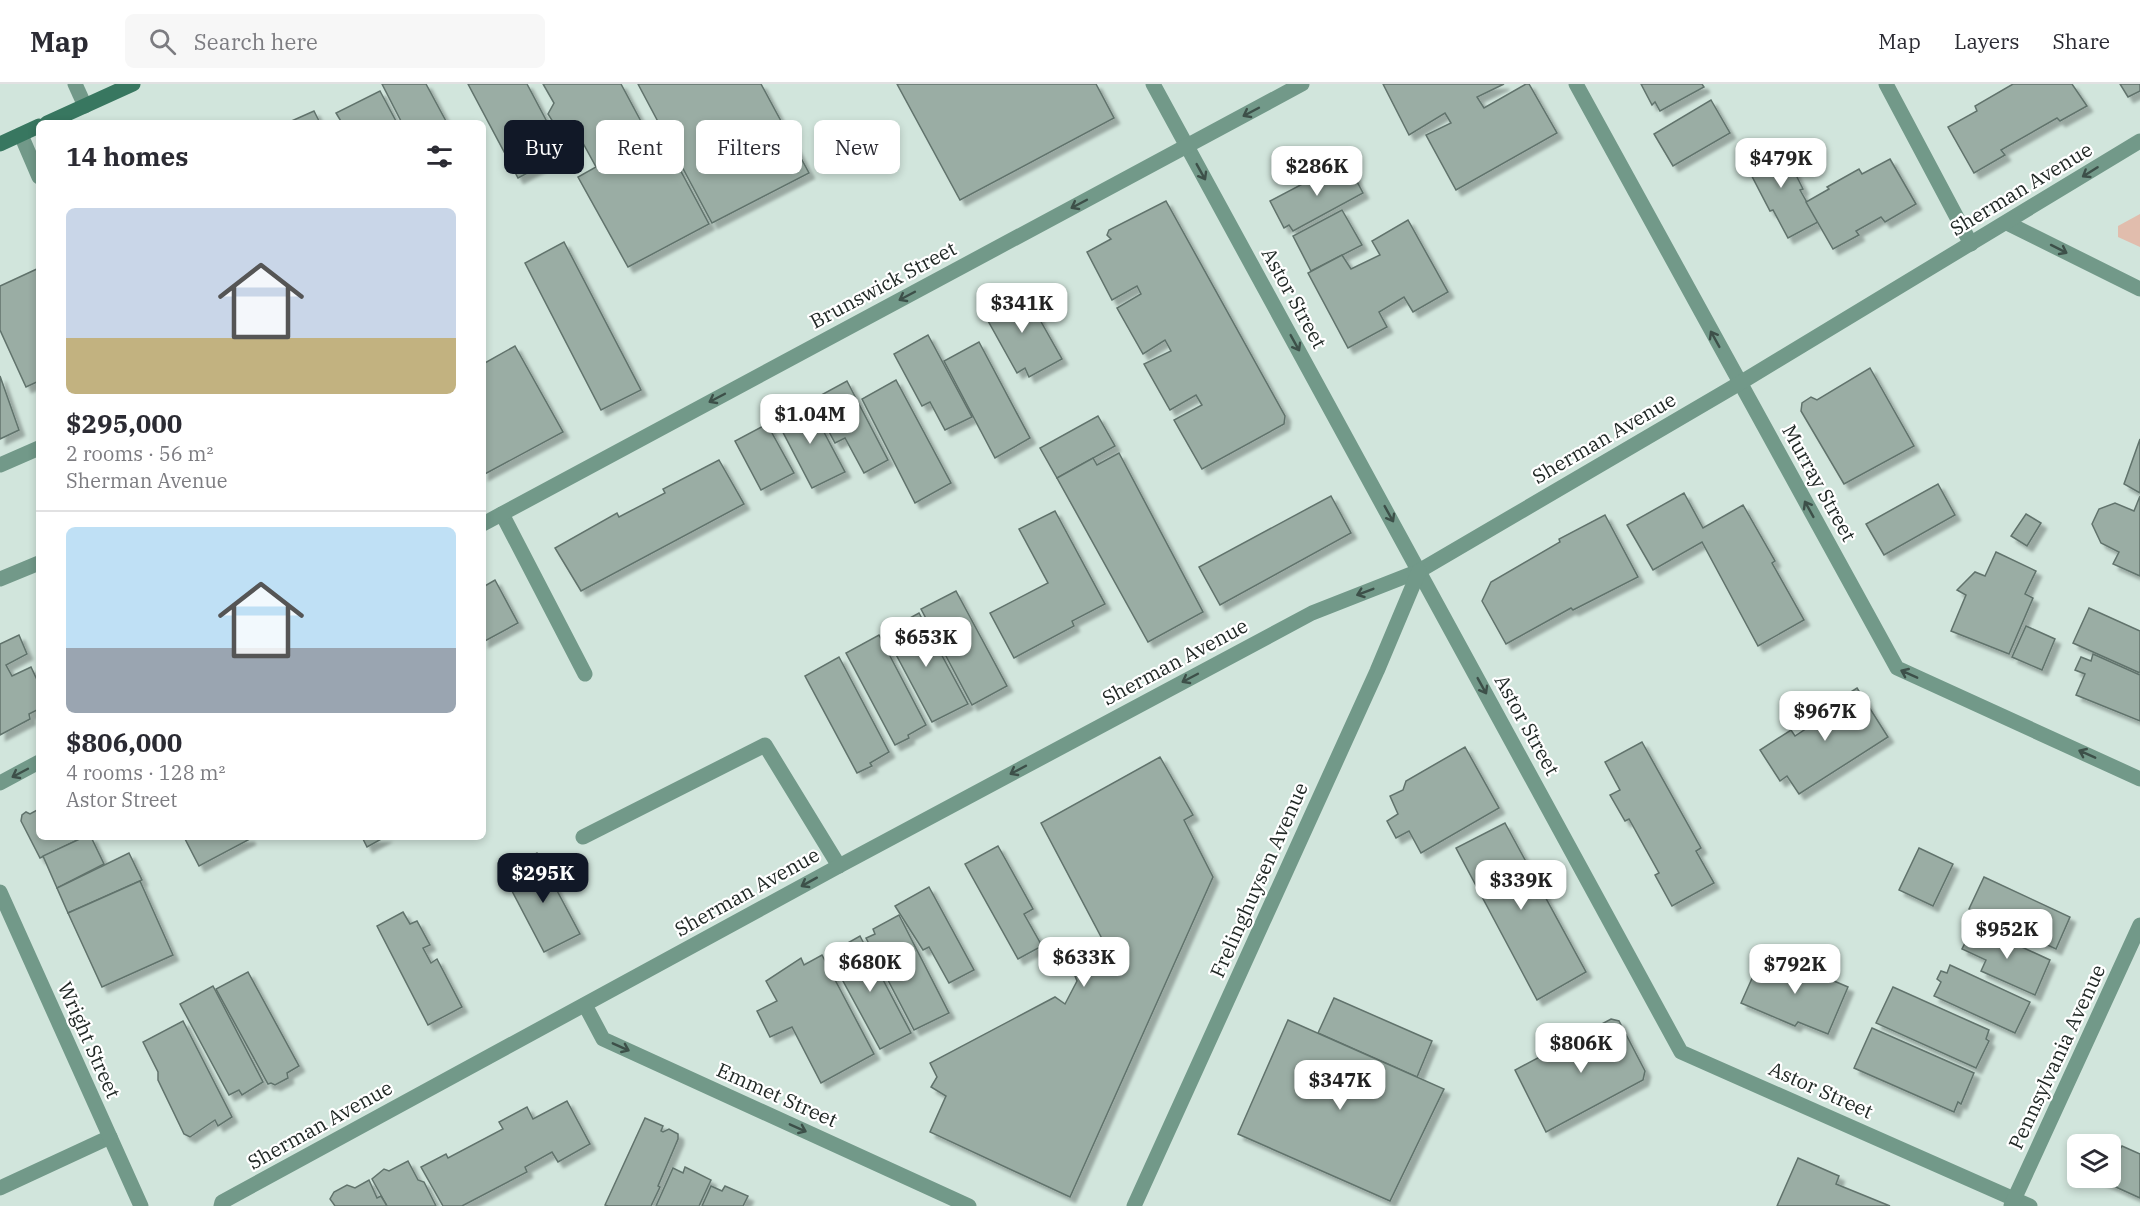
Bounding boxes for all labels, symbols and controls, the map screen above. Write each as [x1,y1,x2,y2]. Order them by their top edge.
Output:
search box [125,14,545,68]
text: Map [30,23,89,60]
icon: search [146,25,179,58]
text: Search here [194,27,318,56]
text: Map [1878,27,1921,55]
text: Layers [1954,27,2020,55]
text: Share [2053,27,2110,55]
one-way arrow [1242,107,1260,118]
chip: Buy [504,120,584,174]
chip: Rent [596,120,684,174]
chip: Filters [696,120,802,174]
chip: New [814,120,900,174]
street label: Sherman Avenue [1945,135,2097,242]
pin: $479K [1739,138,1823,189]
text: 14 homes [66,139,188,173]
icon: filters [423,140,456,173]
text: $479K [1749,144,1813,171]
pin: $286K [1275,146,1359,197]
text: $286K [1285,152,1349,179]
one-way arrow [1195,163,1207,180]
one-way arrow [2082,166,2099,178]
one-way arrow [1071,198,1088,210]
street label: Brunswick Street [805,235,961,335]
street label: Astor Street [1256,243,1333,353]
one-way arrow [2050,244,2068,255]
icon: home [207,247,315,355]
pin: $341K [980,283,1064,334]
text: $341K [990,289,1054,316]
one-way arrow [899,290,916,302]
one-way arrow [1709,330,1720,348]
one-way arrow [1289,334,1301,351]
street label: Sherman Avenue [1527,385,1680,490]
one-way arrow [709,392,726,404]
pin: $1.04M [761,394,859,445]
text: $1.04M [774,400,846,427]
text: $295,000 [66,406,182,440]
street label: Murray Street [1776,419,1863,546]
text: 2 rooms · 56 m² [66,440,213,467]
text: Sherman Avenue [66,467,228,494]
one-way arrow [1803,501,1814,519]
one-way arrow [1383,506,1395,523]
icon: home [207,566,315,674]
one-way arrow [1356,587,1375,598]
street label: Sherman Avenue [1097,612,1252,711]
pin: $653K [884,617,968,668]
text: $653K [894,623,958,650]
one-way arrow [1900,668,1919,679]
street label: Astor Street [1489,670,1566,780]
one-way arrow [1182,672,1199,684]
one-way arrow [1477,676,1488,694]
pin: $967K [1783,691,1867,742]
text: $967K [1793,697,1857,724]
text: $806,000 [66,725,182,759]
one-way arrow [2078,748,2096,760]
text: 4 rooms · 128 m² [66,759,225,786]
one-way arrow [1010,765,1028,776]
one-way arrow [11,768,29,779]
street label: Frelinghuysen Avenue [1203,778,1314,982]
text: Astor Street [66,786,177,813]
street label: Sherman Avenue [670,841,824,943]
pin: $295K [501,853,585,904]
text: $295K [511,859,575,886]
pin: $339K [1479,860,1563,911]
text: $339K [1489,866,1553,893]
one-way arrow [801,877,819,888]
pin: $952K [1965,909,2049,960]
text: $952K [1975,915,2039,942]
pin: $633K [1042,937,1126,988]
pin: $680K [828,942,912,993]
text: $633K [1052,943,1116,970]
pin: $792K [1753,944,1837,995]
text: $680K [838,948,902,975]
text: $792K [1763,950,1827,977]
street label: Pennsylvania Avenue [2002,960,2111,1154]
street label: Wright Street [52,977,127,1102]
pin: $806K [1539,1023,1623,1074]
text: $806K [1549,1029,1613,1056]
one-way arrow [611,1042,629,1054]
street label: Astor Street [1765,1055,1878,1125]
street label: Emmet Street [713,1056,842,1133]
pin: $347K [1298,1060,1382,1111]
text: $347K [1308,1066,1372,1093]
street label: Sherman Avenue [243,1074,397,1176]
one-way arrow [789,1123,807,1134]
map controls [2067,1134,2121,1188]
button: layers [2067,1134,2121,1188]

